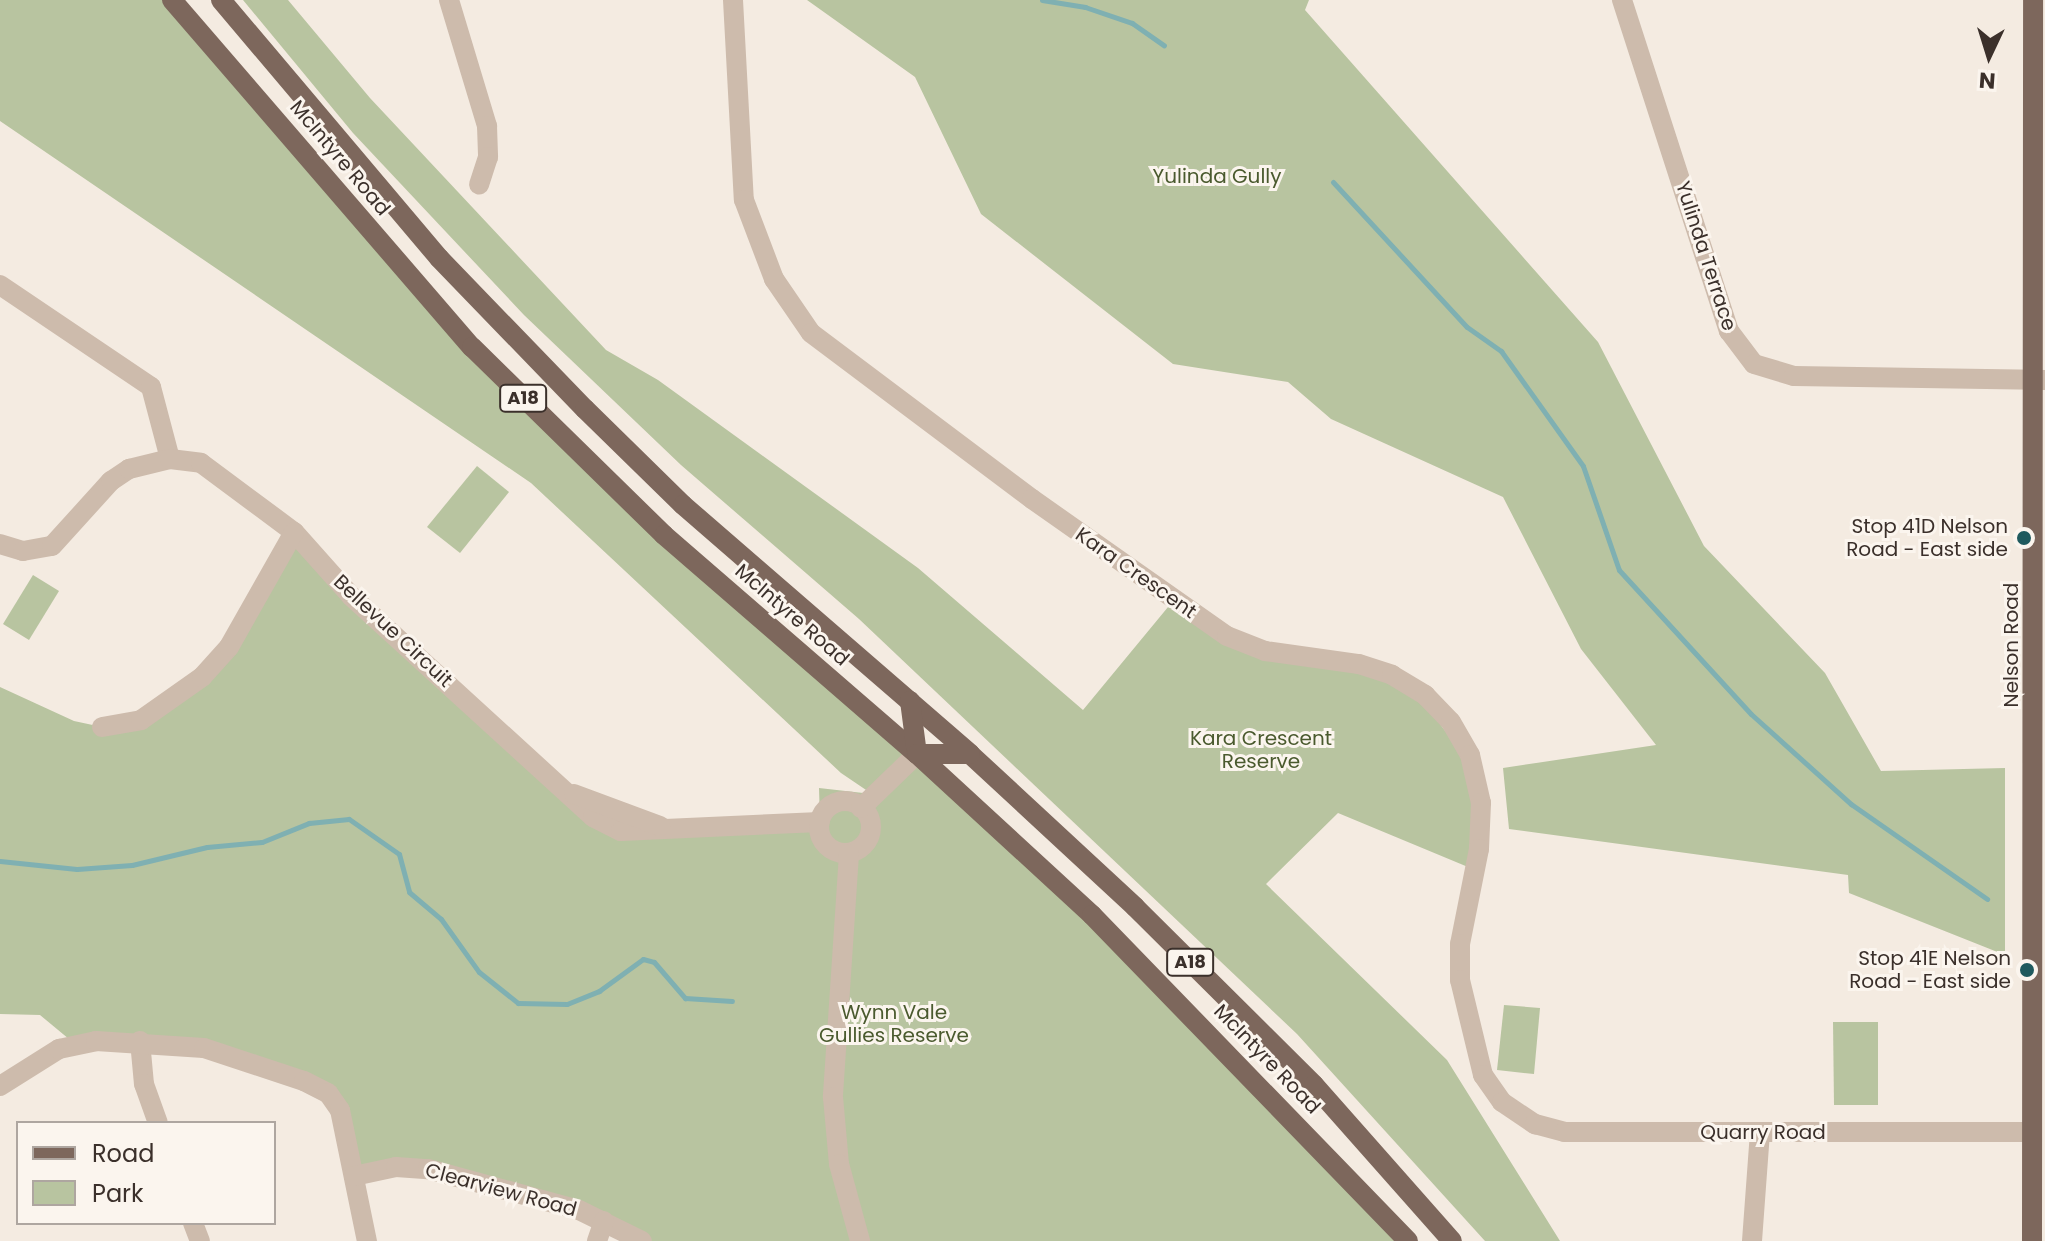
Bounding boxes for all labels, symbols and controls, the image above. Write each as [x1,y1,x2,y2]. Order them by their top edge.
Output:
north arrow [1949,16,2029,96]
text: N [1978,64,1997,96]
street label: McIntyre Road [285,96,395,220]
park label: Yulinda Gully [1153,164,1281,188]
street label: Yulinda Terrace [1671,178,1741,334]
road number: A18 [499,384,547,412]
place label: Stop 41D Nelson Road - East side [1846,514,2008,561]
street label: Kara Crescent [1071,522,1201,624]
marker: Stop 41D Nelson Road - East side [2015,529,2033,547]
street label: McIntyre Road [730,559,854,671]
street label: Bellevue Circuit [329,570,457,692]
street label: Nelson Road [1999,583,2023,707]
park label: Kara Crescent Reserve [1190,727,1332,774]
place label: Stop 41E Nelson Road - East side [1849,946,2011,993]
road number: A18 [1166,948,1214,976]
marker: Stop 41E Nelson Road - East side [2018,961,2036,979]
street label: McIntyre Road [1209,999,1325,1119]
park label: Wynn Vale Gullies Reserve [819,1001,969,1048]
street label: Quarry Road [1700,1120,1826,1144]
legend [16,1121,276,1225]
text: Road [92,1137,154,1170]
street label: Clearview Road [423,1158,579,1222]
text: Park [92,1177,143,1210]

